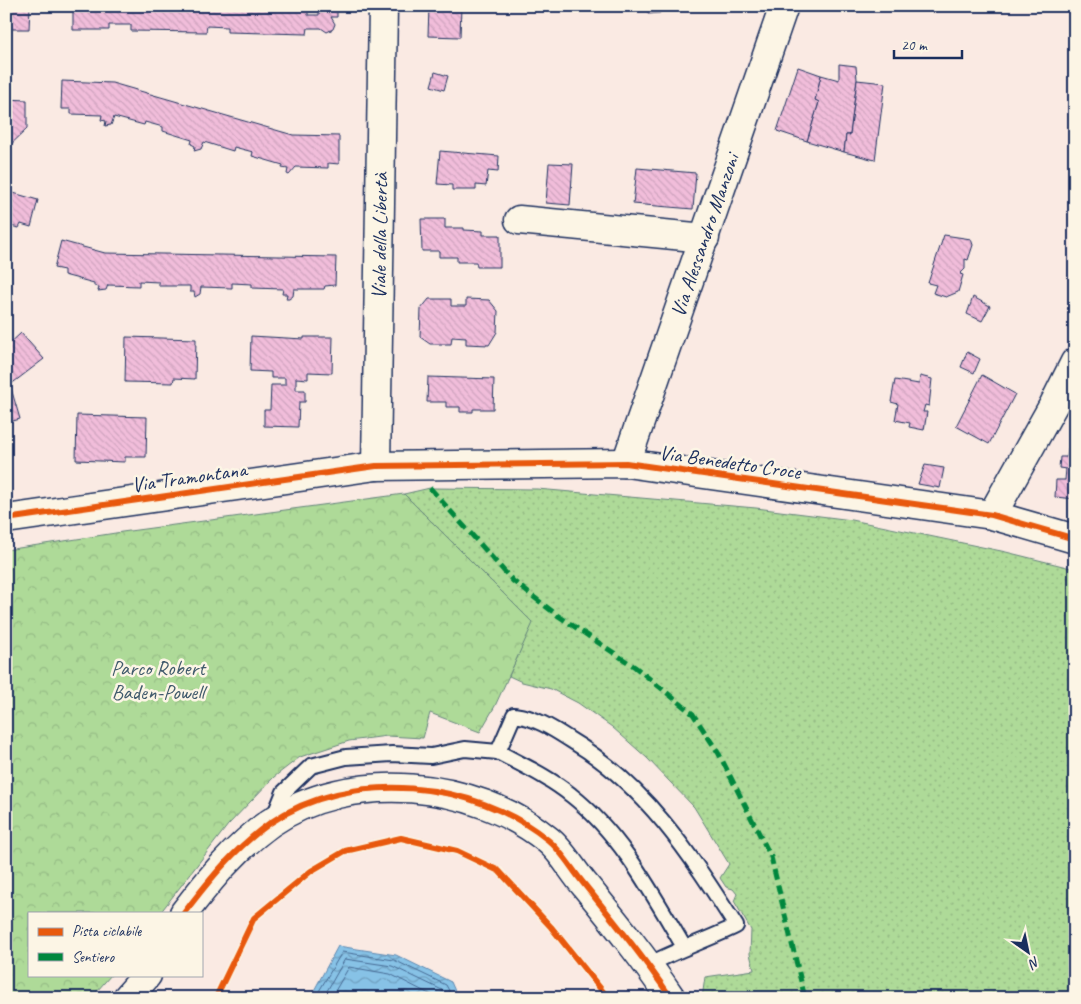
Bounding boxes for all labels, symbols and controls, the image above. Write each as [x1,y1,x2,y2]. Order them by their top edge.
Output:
scale bar [894,28,961,60]
text: 20 m [901,36,928,55]
street label: Via Alessandro Manzoni [665,147,746,320]
street label: Viale della Libertà [366,171,393,299]
street label: Via Benedetto Croce [658,439,804,485]
street label: Via Tramontana [130,456,250,498]
park label: Parco Robert Baden-Powell [111,655,208,705]
legend [28,912,202,976]
text: Pista ciclabile [72,922,142,941]
north arrow [1004,926,1054,976]
text: Sentiero [72,948,115,967]
text: N [1025,953,1043,973]

